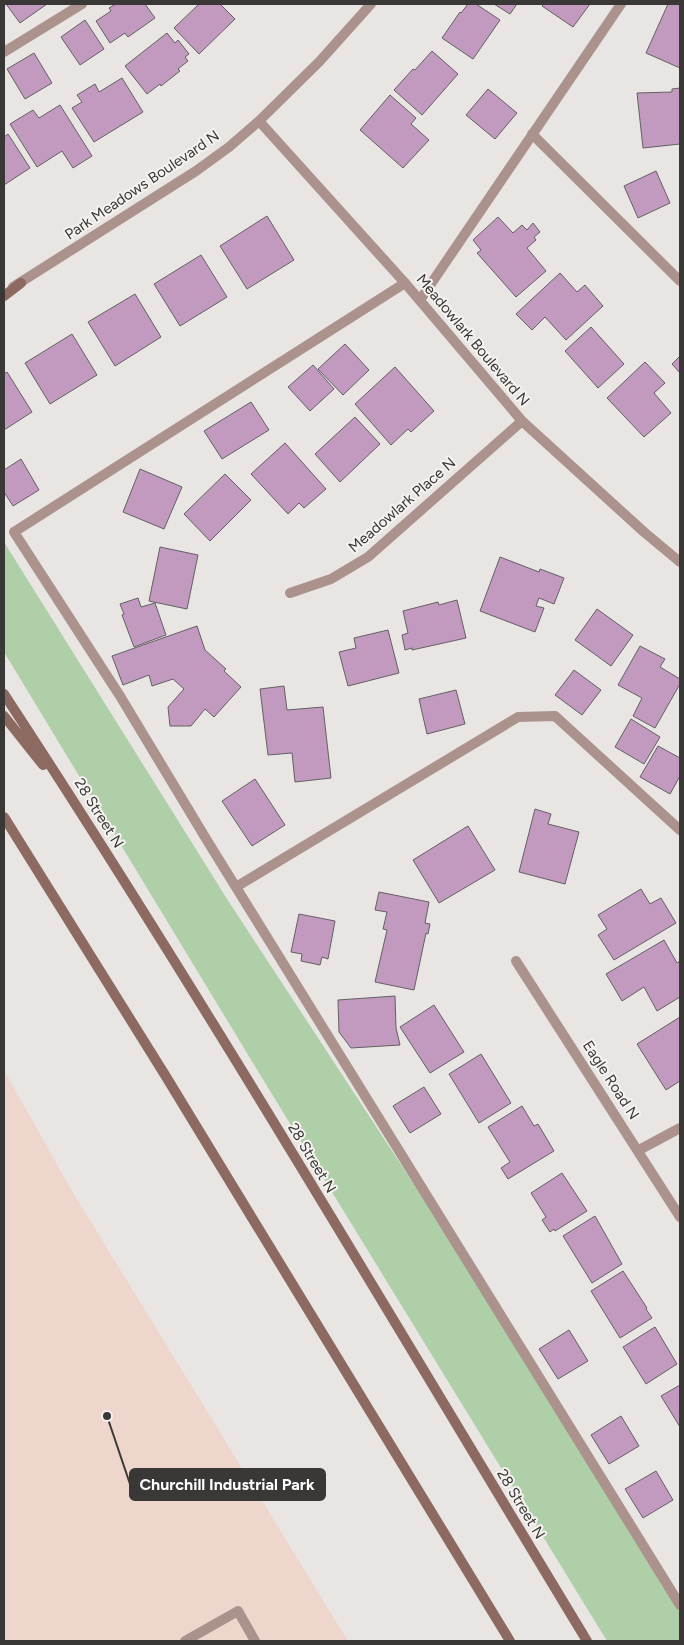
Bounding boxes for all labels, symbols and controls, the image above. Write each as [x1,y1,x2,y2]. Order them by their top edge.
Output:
street label: Park Meadows Boulevard N [61,127,223,243]
street label: Meadowlark Boulevard N [413,270,533,410]
street label: Meadowlark Place N [345,454,459,556]
street label: 28 Street N [71,775,127,851]
street label: Eagle Road N [579,1037,643,1123]
street label: 28 Street N [284,1120,340,1196]
street label: 28 Street N [493,1466,549,1542]
callout: Churchill Industrial Park [130,1469,325,1500]
text: Churchill Industrial Park [139,1475,315,1494]

